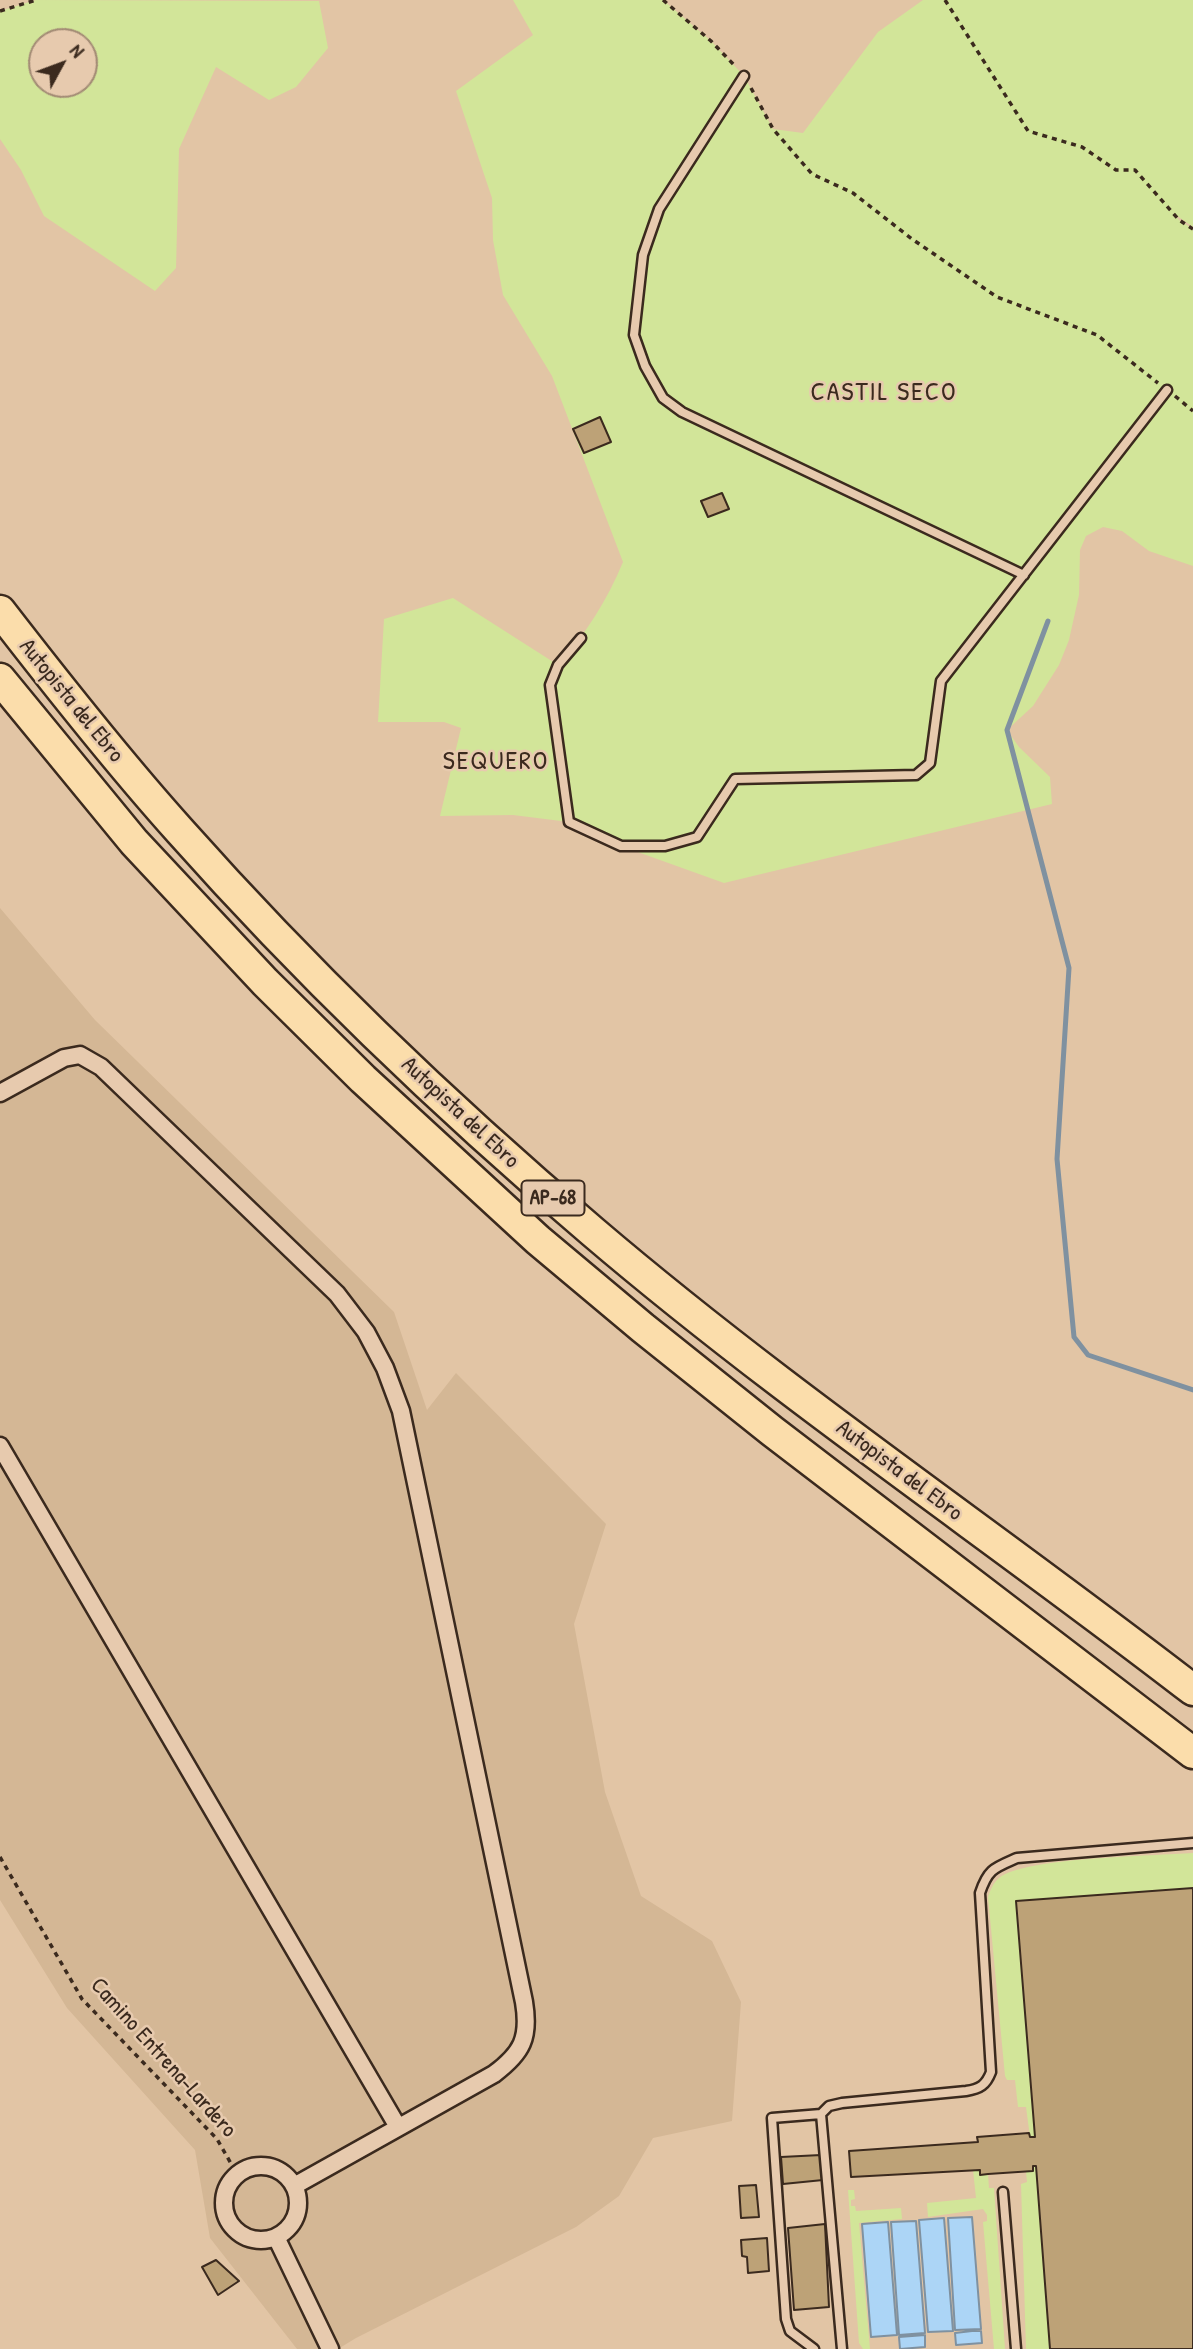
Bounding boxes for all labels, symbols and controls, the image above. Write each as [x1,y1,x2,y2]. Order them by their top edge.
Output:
north arrow [28,28,98,98]
text: N [64,38,90,63]
district label: CASTIL SECO [812,377,956,409]
street label: Autopista del Ebro [13,634,129,768]
district label: SEQUERO [444,746,548,778]
street label: Autopista del Ebro [395,1051,525,1175]
road number: AP-68 [522,1180,584,1216]
street label: Autopista del Ebro [830,1415,968,1527]
street label: Camino Entrena-Lardero [84,1973,242,2143]

